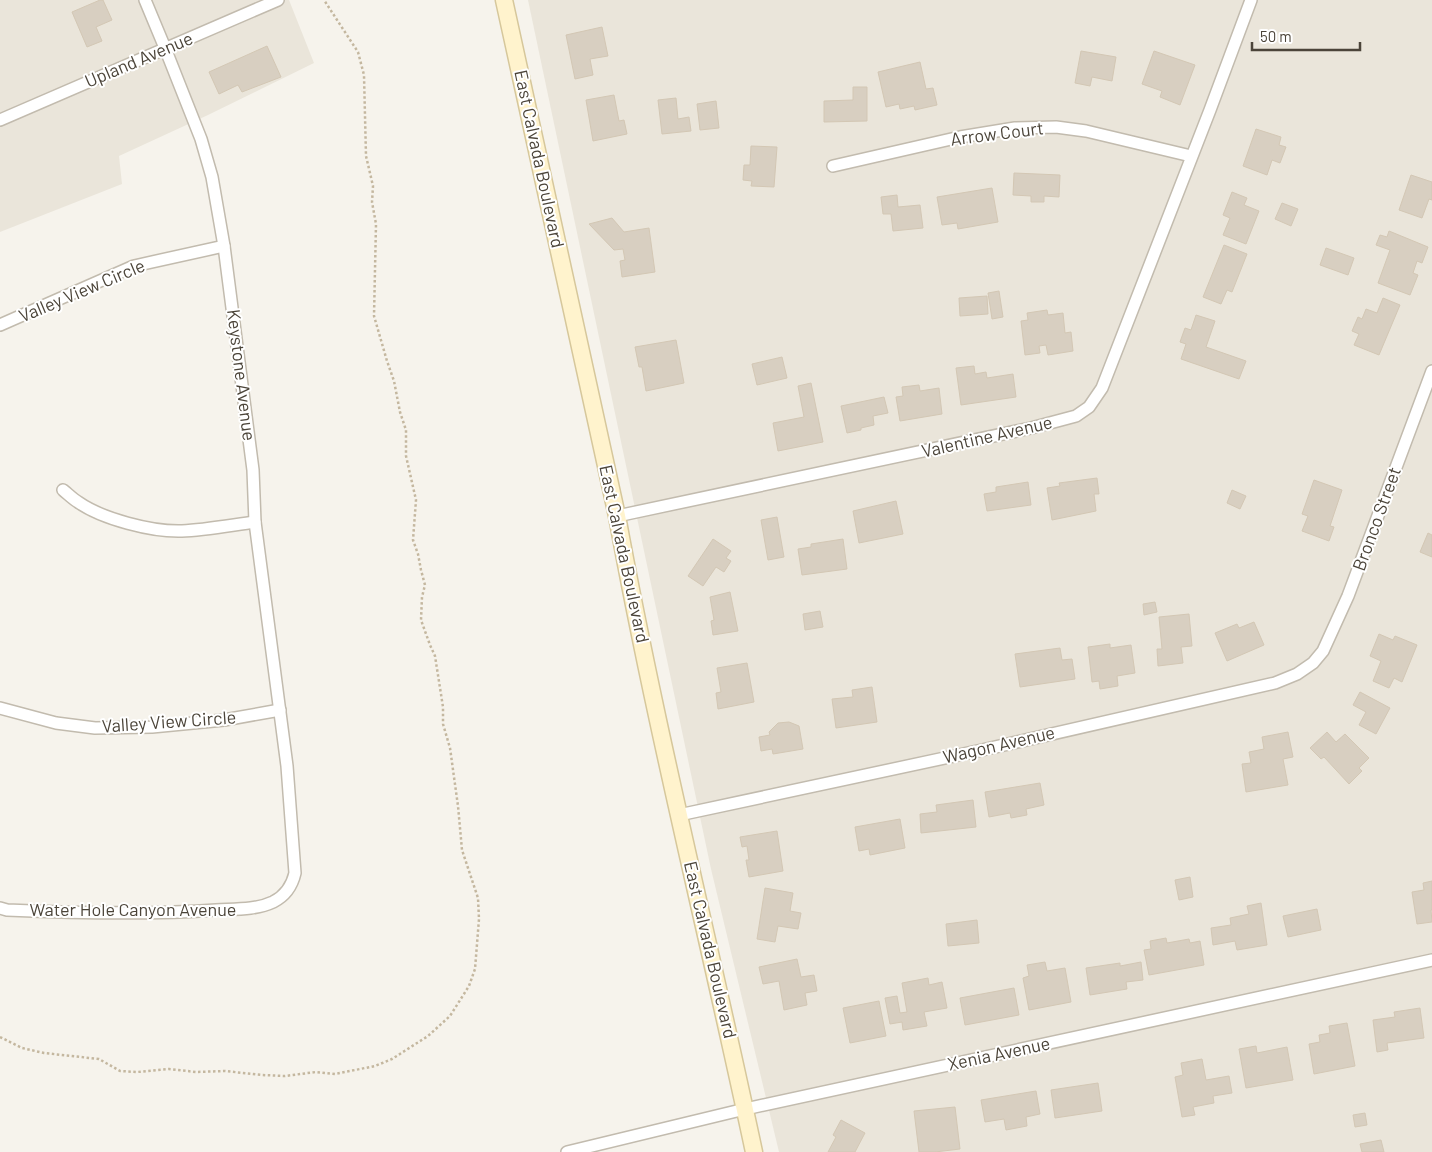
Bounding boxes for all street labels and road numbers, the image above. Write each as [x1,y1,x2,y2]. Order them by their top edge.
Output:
street label: Upland Avenue [81,26,196,92]
street label: East Calvada Boulevard [510,68,570,250]
street label: Arrow Court [949,116,1045,150]
street label: Valley View Circle [15,254,148,327]
street label: Keystone Avenue [223,308,261,442]
street label: Valentine Avenue [919,410,1054,462]
street label: East Calvada Boulevard [595,463,655,645]
street label: Bronco Street [1347,464,1405,574]
street label: Valley View Circle [101,705,237,737]
street label: Wagon Avenue [941,720,1057,768]
street label: East Calvada Boulevard [680,859,742,1041]
street label: Water Hole Canyon Avenue [30,898,236,920]
street label: Xenia Avenue [946,1031,1052,1075]

